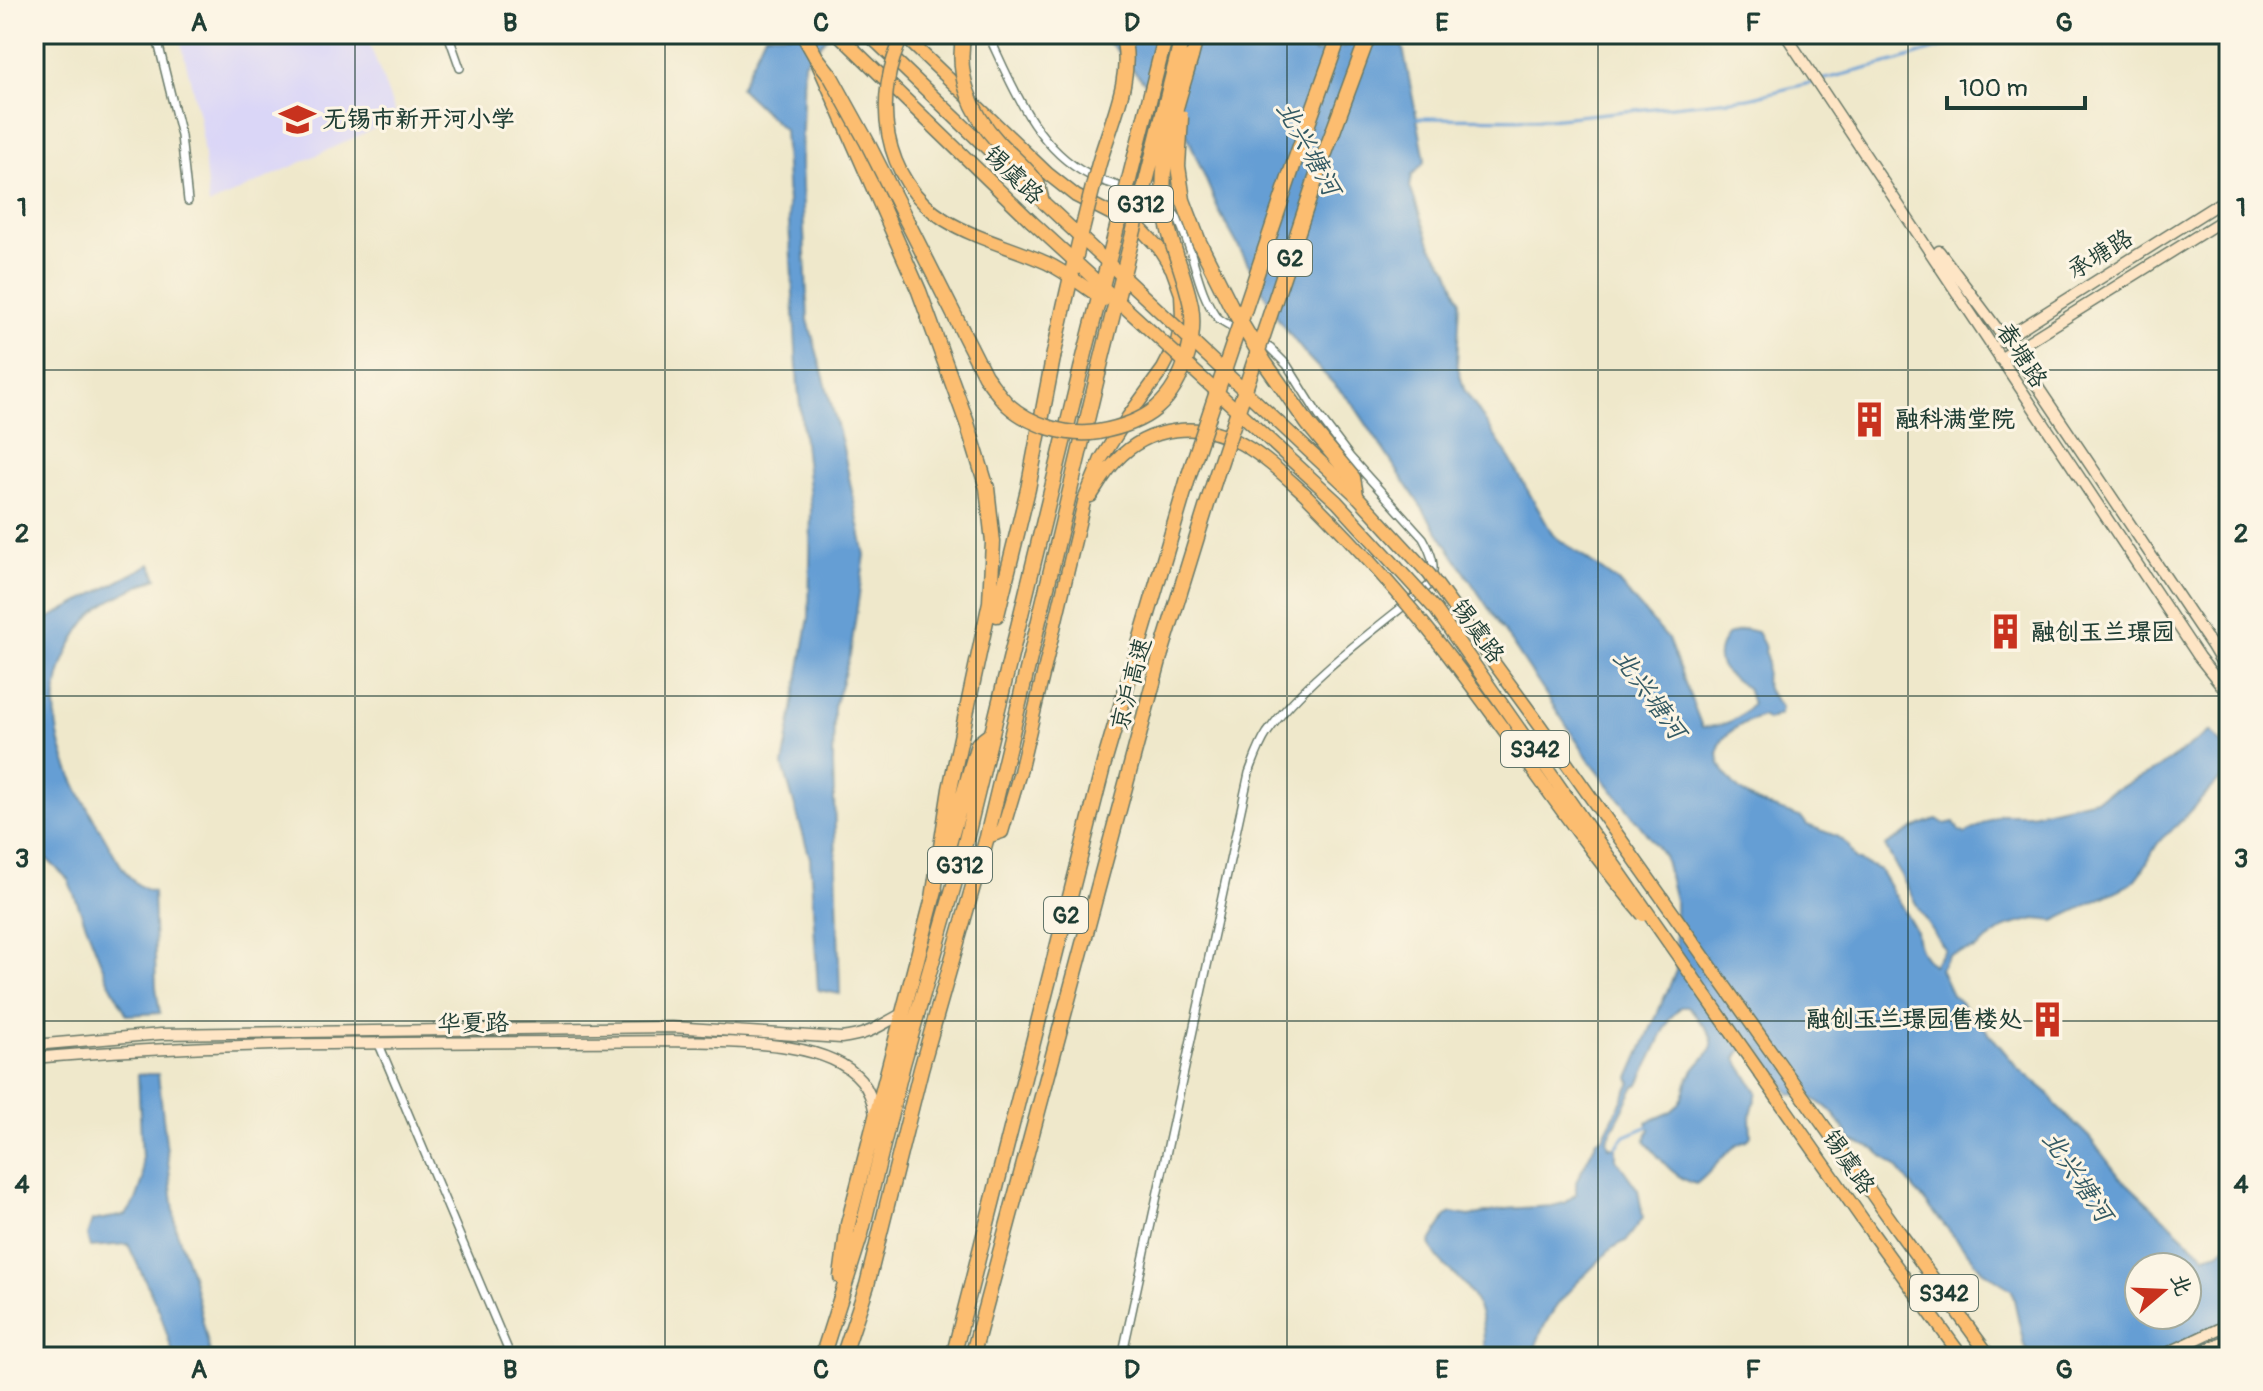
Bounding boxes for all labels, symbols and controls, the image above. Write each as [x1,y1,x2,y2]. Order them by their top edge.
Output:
text: A [191,7,208,39]
text: B [503,7,517,39]
text: C [813,7,829,39]
text: D [1124,7,1140,39]
text: E [1435,7,1449,39]
text: F [1745,7,1761,39]
text: G [2055,7,2073,39]
scale bar [1947,60,2085,110]
text: 100 m [1959,74,2028,103]
water label: 北兴塘河 [1269,95,1349,205]
school or university icon: 无锡市新开河小学 [278,100,316,138]
place label: 无锡市新开河小学 [323,105,515,134]
street label: 锡虞路 [978,140,1050,211]
road number: G312 [1109,186,1173,222]
text: 1 [17,192,27,224]
text: 1 [2236,192,2246,224]
street label: 承塘路 [2062,223,2138,286]
road number: G2 [1268,240,1312,276]
street label: 春塘路 [1990,317,2053,393]
building icon: 融科满堂院 [1850,400,1888,438]
place label: 融科满堂院 [1895,405,2015,434]
text: 2 [15,518,29,550]
text: 2 [2234,518,2248,550]
street label: 锡虞路 [1445,594,1510,669]
building icon: 融创玉兰璟园 [1986,613,2024,651]
place label: 融创玉兰璟园 [2031,618,2175,647]
street label: 京沪高速 [1105,634,1158,734]
water label: 北兴塘河 [1606,643,1695,749]
road number: S342 [1501,731,1569,767]
text: 3 [15,843,29,875]
text: 3 [2234,843,2248,875]
road number: G312 [928,847,992,883]
road number: G2 [1044,897,1088,933]
building icon: 融创玉兰璟园售楼处 [2029,1000,2067,1038]
place label: 融创玉兰璟园售楼处 [1806,1005,2023,1034]
street label: 华夏路 [437,1008,509,1039]
street label: 锡虞路 [1816,1124,1881,1200]
water label: 北兴塘河 [2035,1124,2122,1232]
text: 4 [14,1169,30,1201]
text: 4 [2233,1169,2249,1201]
north arrow [2123,1251,2203,1331]
text: 北 [2164,1270,2198,1300]
road number: S342 [1910,1275,1978,1311]
text: A [191,1354,208,1386]
text: B [503,1354,517,1386]
text: C [813,1354,829,1386]
text: D [1124,1354,1140,1386]
text: E [1435,1354,1449,1386]
text: F [1745,1354,1761,1386]
text: G [2055,1354,2073,1386]

